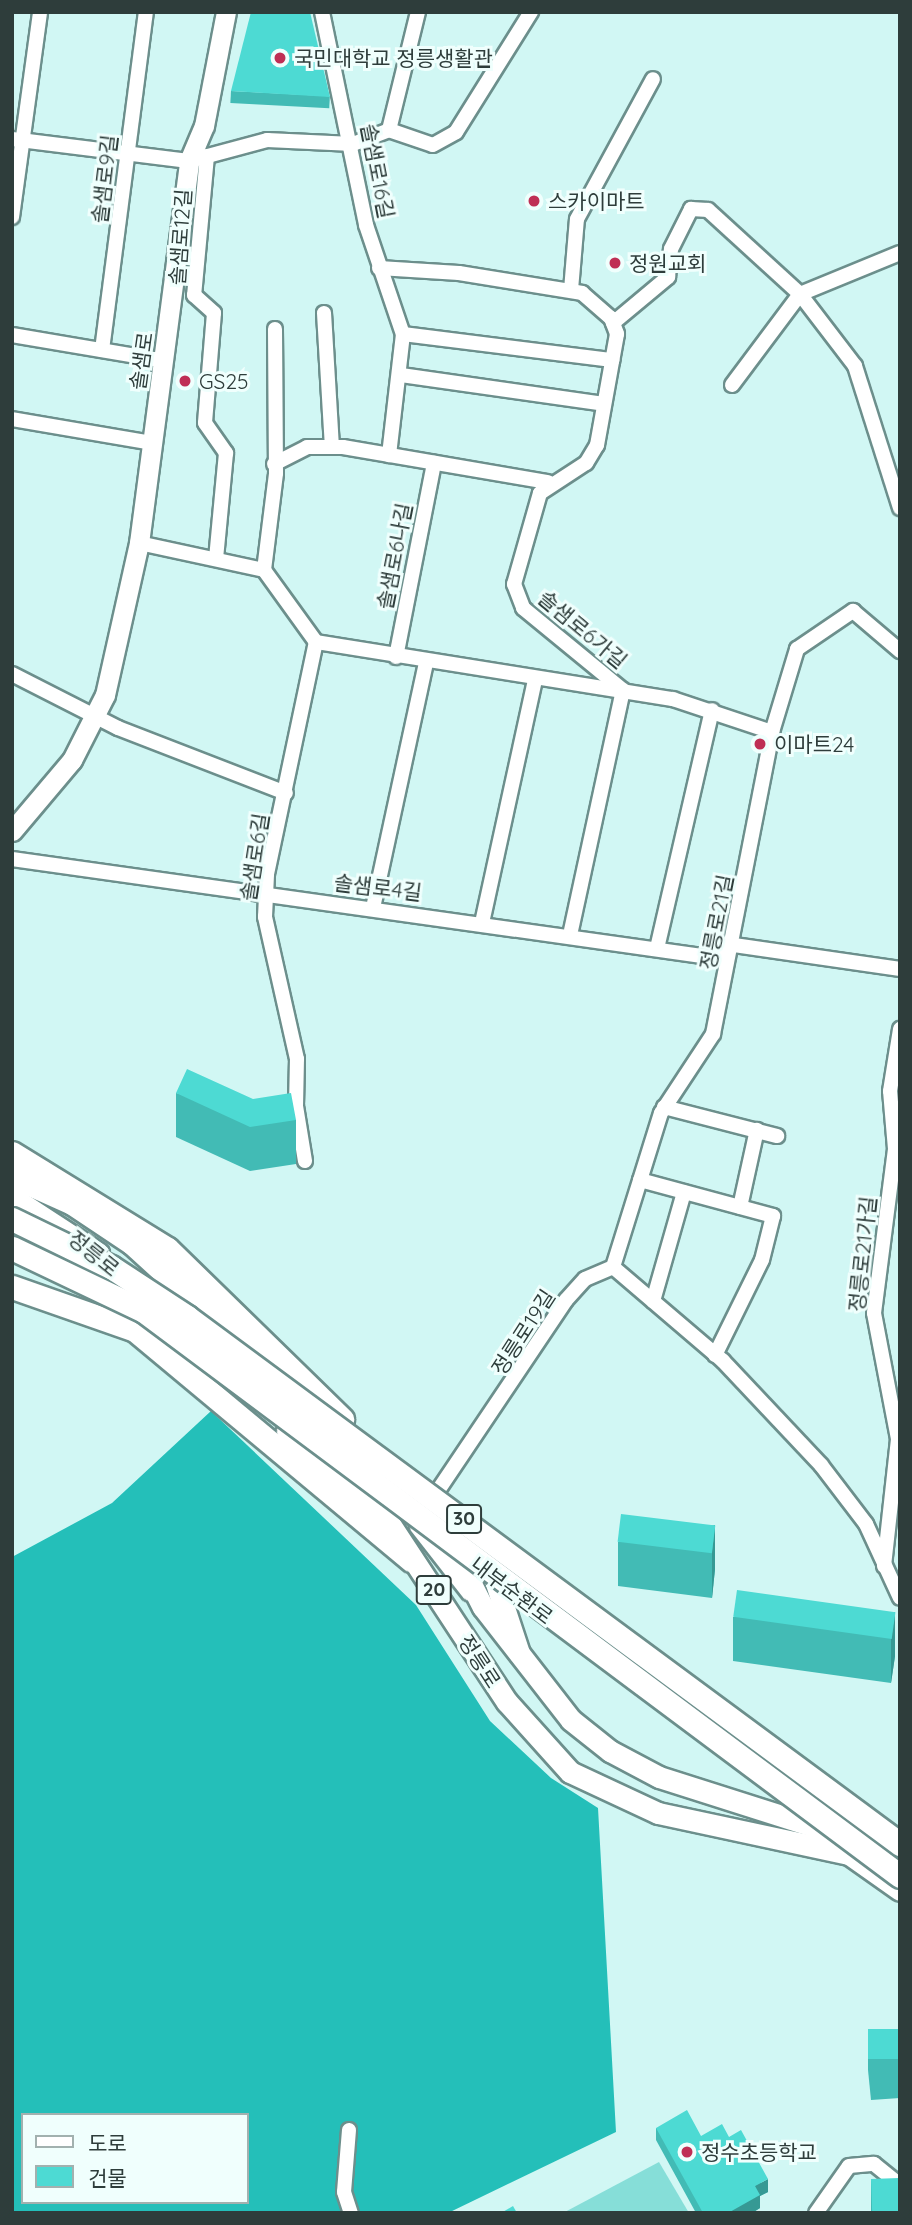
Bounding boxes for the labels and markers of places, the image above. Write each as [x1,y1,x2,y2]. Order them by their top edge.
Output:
place label: 국민대학교 정릉생활관 [294,45,493,71]
marker: 국민대학교 정릉생활관 [272,50,288,66]
place label: 스카이마트 [548,188,645,214]
marker: 스카이마트 [526,193,542,209]
place label: 정원교회 [629,250,706,276]
marker: 정원교회 [607,255,623,271]
place label: GS25 [199,368,248,394]
marker: GS25 [177,373,193,389]
place label: 이마트24 [774,731,854,757]
marker: 이마트24 [752,736,768,752]
place label: 정수초등학교 [701,2139,817,2165]
marker: 정수초등학교 [679,2144,695,2160]

